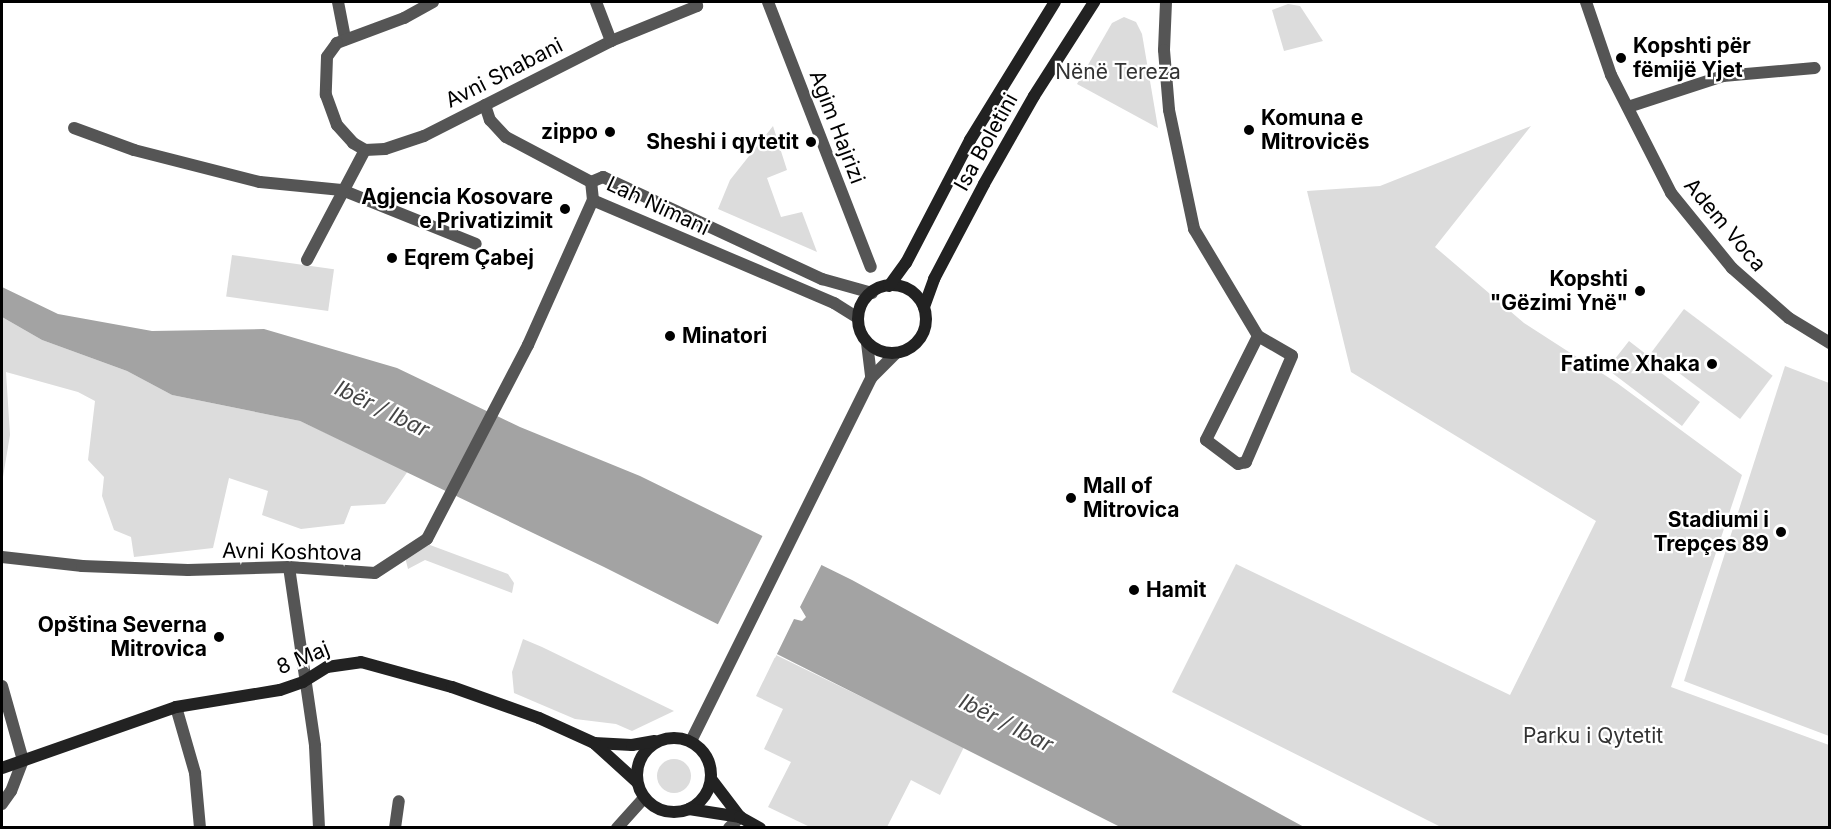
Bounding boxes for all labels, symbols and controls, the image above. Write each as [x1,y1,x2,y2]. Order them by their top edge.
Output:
street label: Avni Shabani [441,33,567,113]
place label: Kopshti për fëmijë Yjet [1633,33,1751,83]
marker: Kopshti për fëmijë Yjet [1614,51,1628,65]
park label: Nënë Tereza [1055,59,1181,85]
street label: Agim Hajrizi [804,67,870,187]
street label: Isa Boletini [949,89,1023,195]
place label: Komuna e Mitrovicës [1261,105,1369,155]
place label: zippo [541,119,598,145]
marker: Komuna e Mitrovicës [1242,123,1256,137]
marker: zippo [603,125,617,139]
place label: Sheshi i qytetit [646,129,799,155]
marker: Sheshi i qytetit [804,135,818,149]
street label: Lah Nimani [603,171,713,241]
street label: Adem Voca [1679,173,1771,277]
place label: Agjencia Kosovare e Privatizimit [361,184,553,234]
marker: Agjencia Kosovare e Privatizimit [558,202,572,216]
place label: Eqrem Çabej [404,245,534,271]
marker: Eqrem Çabej [385,251,399,265]
place label: Kopshti "Gëzimi Ynë" [1490,266,1628,316]
marker: Kopshti "Gëzimi Ynë" [1633,284,1647,298]
place label: Minatori [682,323,767,349]
marker: Minatori [663,329,677,343]
place label: Fatime Xhaka [1561,351,1700,377]
marker: Fatime Xhaka [1705,357,1719,371]
water label: Ibër / Ibar [330,375,434,443]
place label: Mall of Mitrovica [1083,473,1180,523]
marker: Mall of Mitrovica [1064,491,1078,505]
place label: Stadiumi i Trepçes 89 [1653,507,1769,557]
marker: Stadiumi i Trepçes 89 [1774,525,1788,539]
street label: Avni Koshtova [222,538,362,566]
place label: Hamit [1146,577,1206,603]
marker: Hamit [1127,583,1141,597]
place label: Opština Severna Mitrovica [38,612,207,662]
marker: Opština Severna Mitrovica [212,630,226,644]
street label: 8 Maj [273,636,333,680]
water label: Ibër / Ibar [955,688,1057,758]
park label: Parku i Qytetit [1523,723,1663,749]

